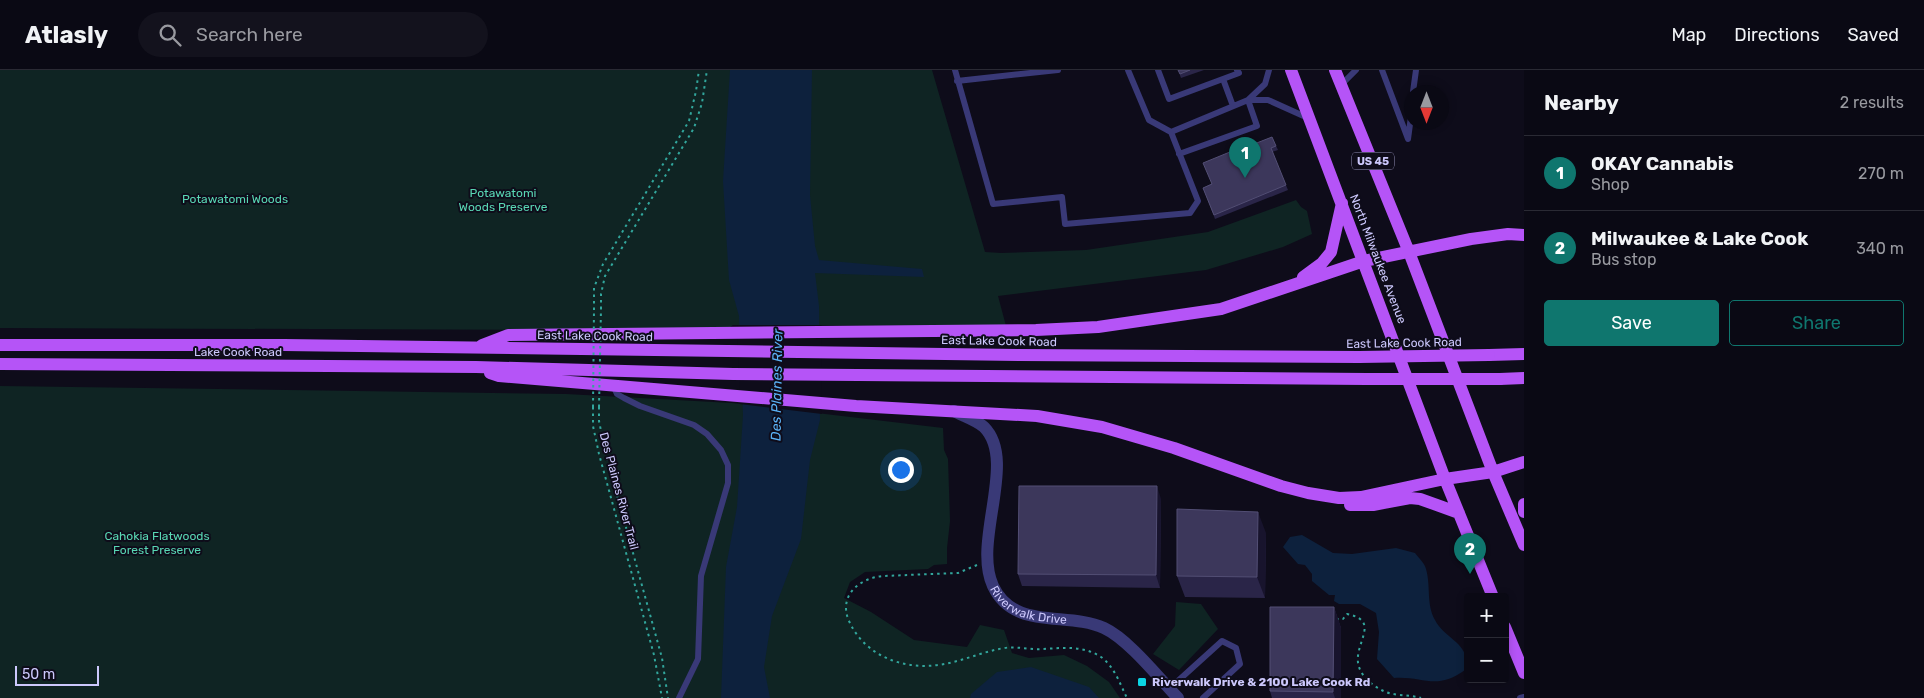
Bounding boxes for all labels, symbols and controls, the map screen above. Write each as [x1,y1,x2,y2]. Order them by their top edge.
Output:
search box [138,12,488,57]
text: Atlasly [25,21,108,49]
icon: search [156,21,184,49]
text: Search here [196,23,303,46]
text: Map [1671,24,1706,46]
text: Directions [1734,24,1820,46]
text: Saved [1848,24,1899,46]
north arrow [1404,85,1449,130]
text: Nearby [1544,90,1619,115]
text: 2 results [1840,93,1904,112]
pin: 1 [1229,137,1261,178]
road number: US 45 [1352,152,1394,170]
text: OKAY Cannabis [1591,152,1734,175]
text: 1 [1556,164,1564,183]
text: 270 m [1858,164,1904,183]
text: Shop [1591,175,1629,194]
park label: Potawatomi Woods Preserve [459,186,548,214]
park label: Potawatomi Woods [182,192,288,206]
street label: North Milwaukee Avenue [1347,192,1409,326]
text: Milwaukee & Lake Cook [1591,227,1808,250]
text: 2 [1555,239,1565,258]
text: 340 m [1856,239,1904,258]
text: Bus stop [1591,250,1657,269]
button: Save [1544,300,1719,346]
button: Share [1729,300,1904,346]
street label: East Lake Cook Road [537,328,653,344]
water label: Des Plaines River [768,328,786,441]
street label: East Lake Cook Road [941,333,1057,349]
street label: East Lake Cook Road [1346,335,1462,351]
street label: Lake Cook Road [194,345,282,359]
street label: Des Plaines River Trail [597,431,641,551]
your location [888,457,914,483]
park label: Cahokia Flatwoods Forest Preserve [104,529,210,557]
pin: 2 [1454,533,1486,574]
street label: Riverwalk Drive [987,583,1068,627]
map controls [1464,593,1509,683]
button: + [1464,593,1509,638]
button: − [1464,638,1509,683]
scale bar [15,663,99,686]
text: 50 m [22,666,55,683]
place label: Riverwalk Drive & 2100 Lake Cook Rd [1152,675,1370,689]
marker: Riverwalk Drive & 2100 Lake Cook Rd [1136,676,1148,688]

